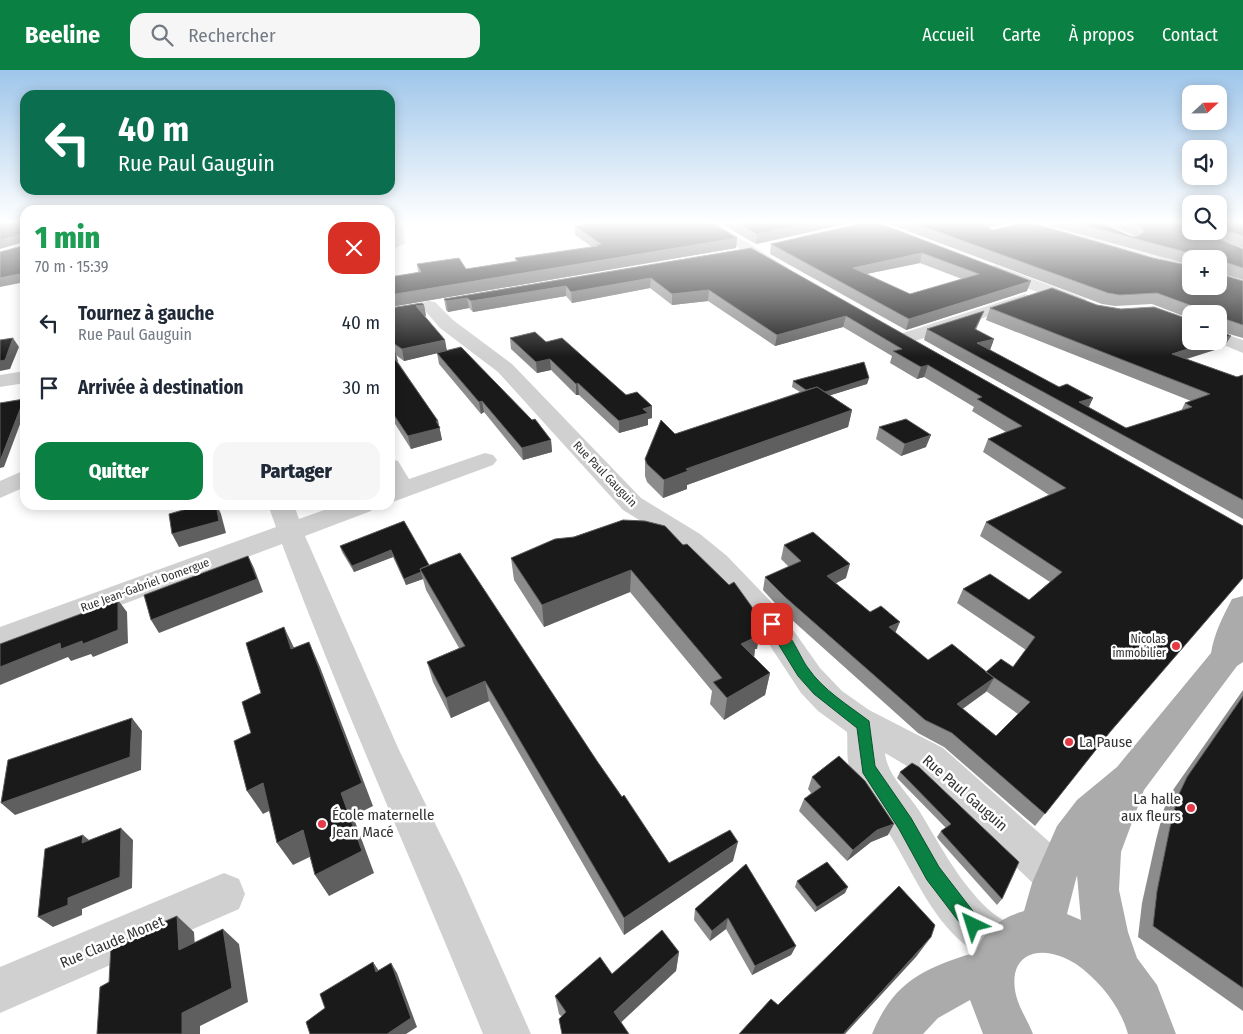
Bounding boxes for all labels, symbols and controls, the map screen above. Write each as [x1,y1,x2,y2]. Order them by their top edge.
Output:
search box [130,13,480,58]
text: Beeline [25,21,100,49]
icon: search [148,21,176,49]
text: Rechercher [188,24,276,47]
text: Accueil [922,24,974,46]
text: Carte [1002,24,1041,46]
text: À propos [1069,24,1134,46]
text: Contact [1162,24,1218,46]
north arrow [1182,85,1228,130]
map controls [1182,85,1227,350]
text: 40 m [118,108,189,150]
icon: left [35,110,100,175]
button: sound [1182,140,1227,185]
text: Rue Paul Gauguin [118,150,275,177]
button: search [1182,195,1227,240]
text: 1 min [35,220,100,256]
button: close [328,222,380,274]
button: + [1182,250,1227,295]
text: 70 m · 15:39 [35,257,109,276]
text: Tournez à gauche [78,302,214,325]
button: − [1182,305,1227,350]
icon: left [35,309,63,337]
text: 40 m [342,311,380,334]
text: Rue Paul Gauguin [78,325,192,344]
icon: arrive [35,374,63,402]
text: Arrivée à destination [78,376,244,399]
text: 30 m [342,376,380,399]
street label: Rue Paul Gauguin [570,438,640,510]
button: Quitter [35,442,203,500]
button: Partager [213,442,380,500]
street label: Rue Jean-Gabriel Domergue [79,555,211,615]
pin [751,603,793,645]
icon: arrive [758,610,786,638]
place label: Nicolas immobilier [1112,632,1167,660]
marker: Nicolas immobilier [1170,640,1182,652]
place label: La Pause [1079,733,1133,751]
marker: La Pause [1063,736,1075,748]
street label: Rue Paul Gauguin [919,751,1011,835]
place label: La halle aux fleurs [1121,790,1181,825]
marker: La halle aux fleurs [1185,802,1197,814]
place label: École maternelle Jean Macé [332,806,434,841]
marker: École maternelle Jean Macé [316,818,328,830]
position arrow [946,898,998,950]
street label: Rue Claude Monet [57,912,167,972]

